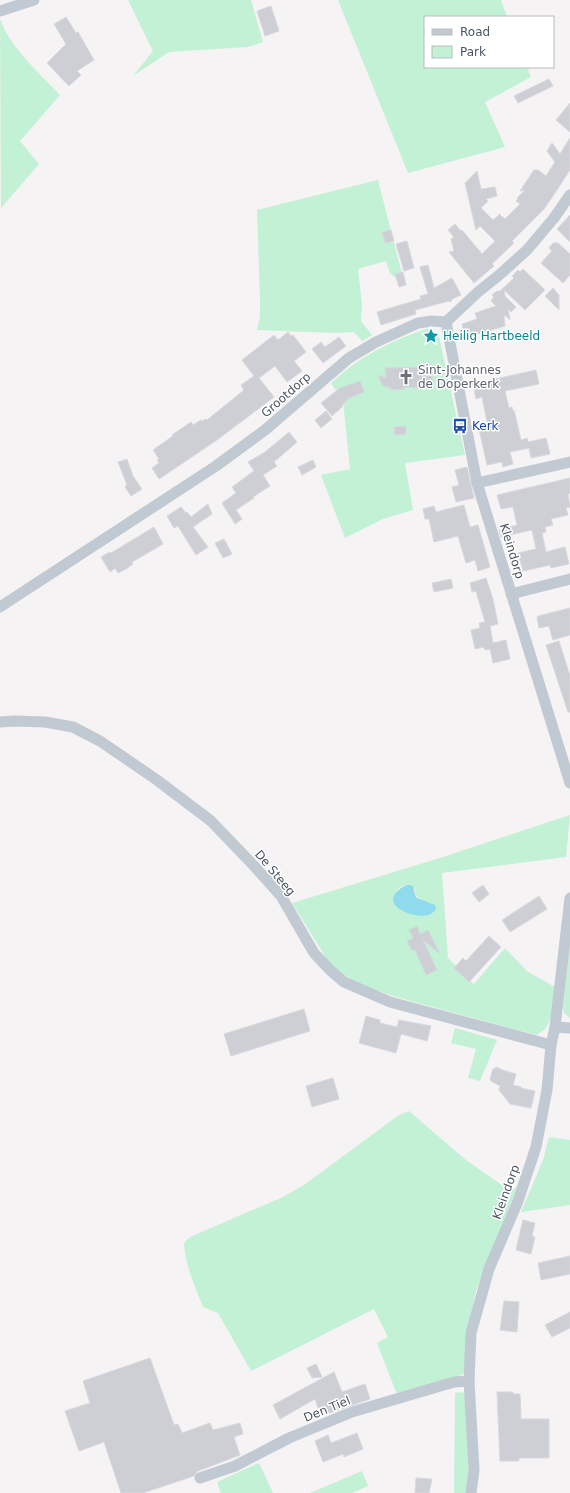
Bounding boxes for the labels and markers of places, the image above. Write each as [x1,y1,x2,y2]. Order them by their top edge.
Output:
place icon: Heilig Hartbeeld [422,327,440,345]
place label: Heilig Hartbeeld [443,329,540,343]
place label: Sint-Johannes de Doperkerk [418,363,501,391]
church icon: Sint-Johannes de Doperkerk [397,368,415,386]
bus stop icon: Kerk [451,417,469,435]
place label: Kerk [472,419,499,433]

